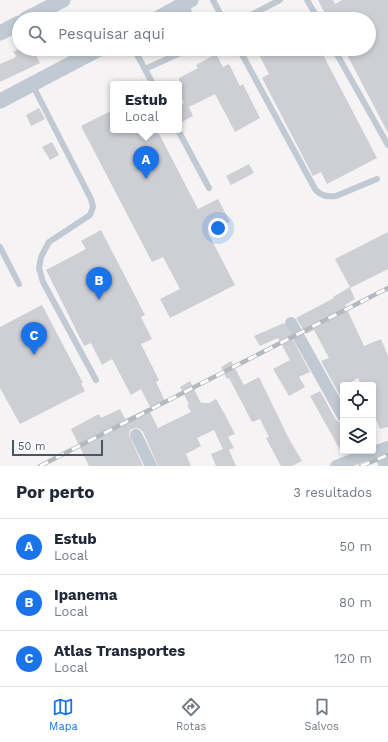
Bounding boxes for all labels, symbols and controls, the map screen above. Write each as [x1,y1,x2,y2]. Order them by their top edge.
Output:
search box [12,12,376,56]
icon: search [26,23,48,45]
text: Pesquisar aqui [58,25,165,43]
popup [110,81,182,133]
text: Estub [125,91,167,109]
text: Local [125,109,159,124]
pin: A [133,146,159,179]
your location [208,218,228,238]
pin: B [86,267,112,300]
pin: C [21,322,47,355]
map controls [340,382,376,454]
button: locate [340,382,376,418]
button: layers [340,418,376,454]
scale bar [12,438,103,457]
text: 50 m [18,440,45,453]
text: Por perto [16,482,94,502]
text: 3 resultados [293,485,372,500]
text: Estub [54,530,97,548]
text: A [25,539,33,554]
text: 50 m [340,539,372,554]
text: Local [54,548,88,563]
text: Ipanema [54,586,118,604]
text: B [25,595,33,610]
text: 80 m [339,595,372,610]
text: Local [54,604,88,619]
text: Atlas Transportes [54,642,185,660]
text: C [25,651,33,666]
text: 120 m [334,651,372,666]
text: Local [54,660,88,675]
tab: Mapa [49,696,78,733]
tab: Rotas [176,696,206,733]
tab: Salvos [304,696,339,733]

